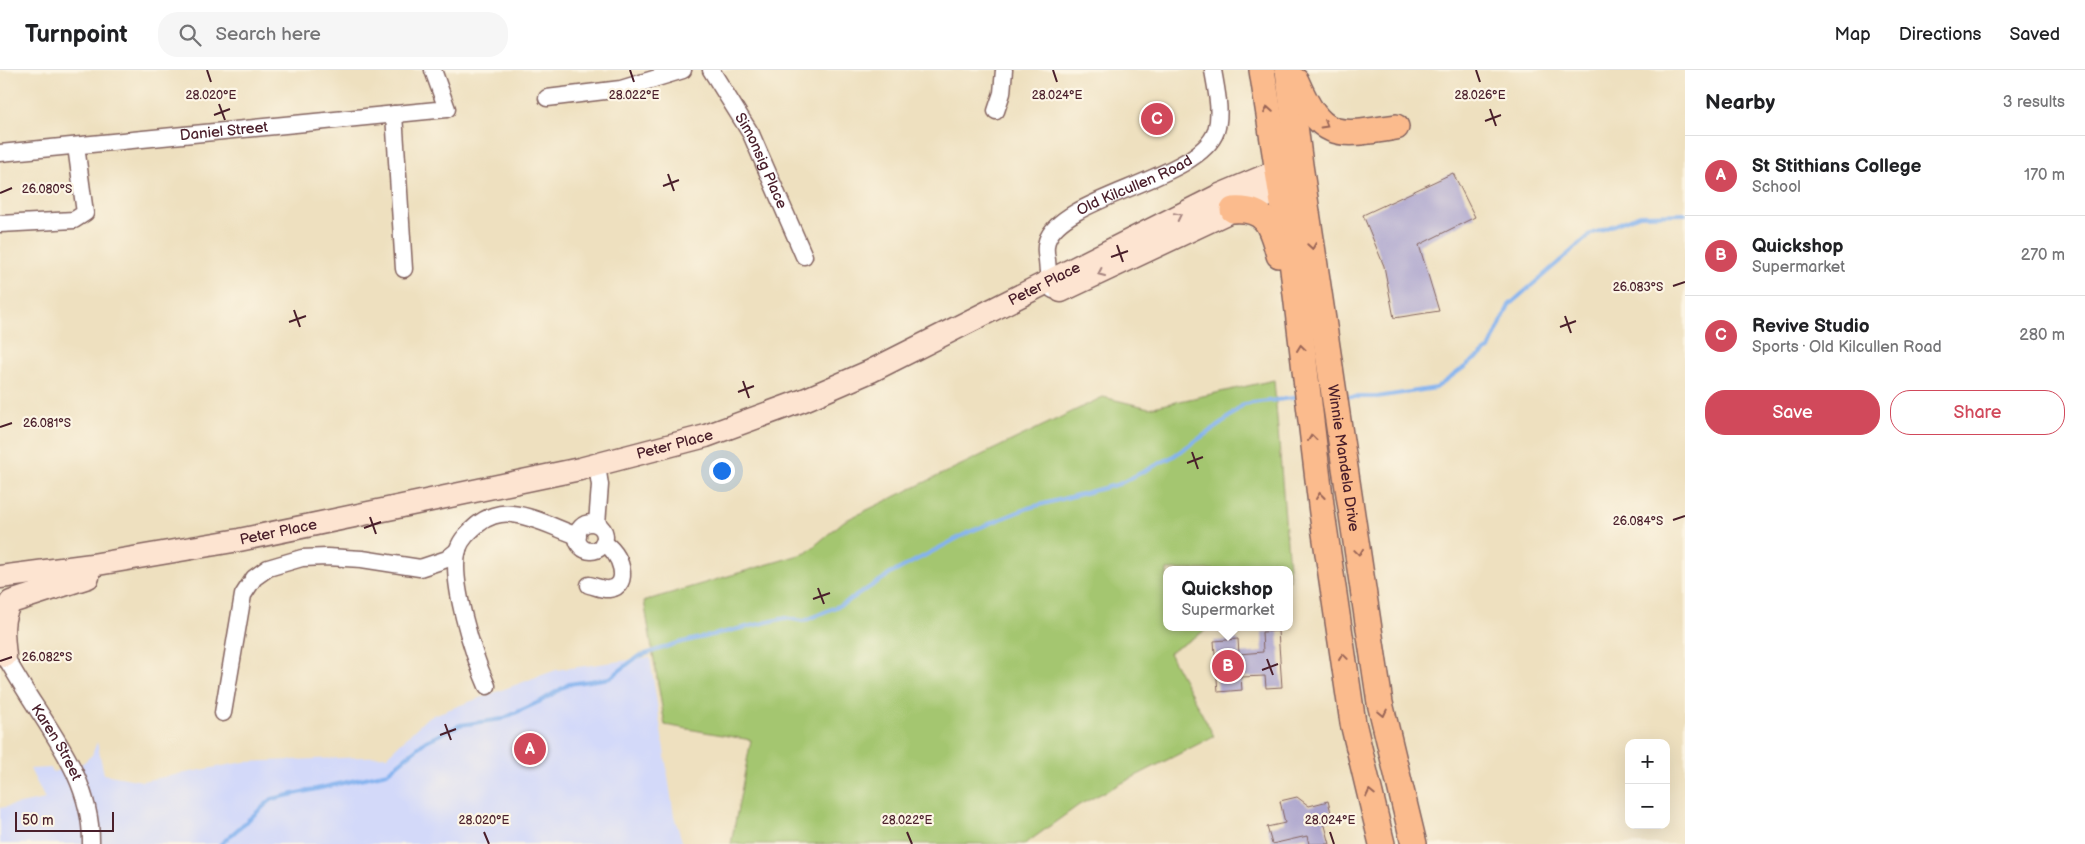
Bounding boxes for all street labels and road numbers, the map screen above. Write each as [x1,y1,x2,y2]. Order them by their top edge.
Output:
street label: Simonsig Place [730,109,791,212]
street label: Daniel Street [179,118,269,145]
street label: Old Kilcullen Road [1073,151,1196,220]
street label: Peter Place [1005,258,1084,310]
street label: Winnie Mandela Drive [1323,383,1363,533]
street label: Peter Place [634,425,716,464]
street label: Peter Place [238,515,319,550]
street label: Karen Street [27,701,86,784]

